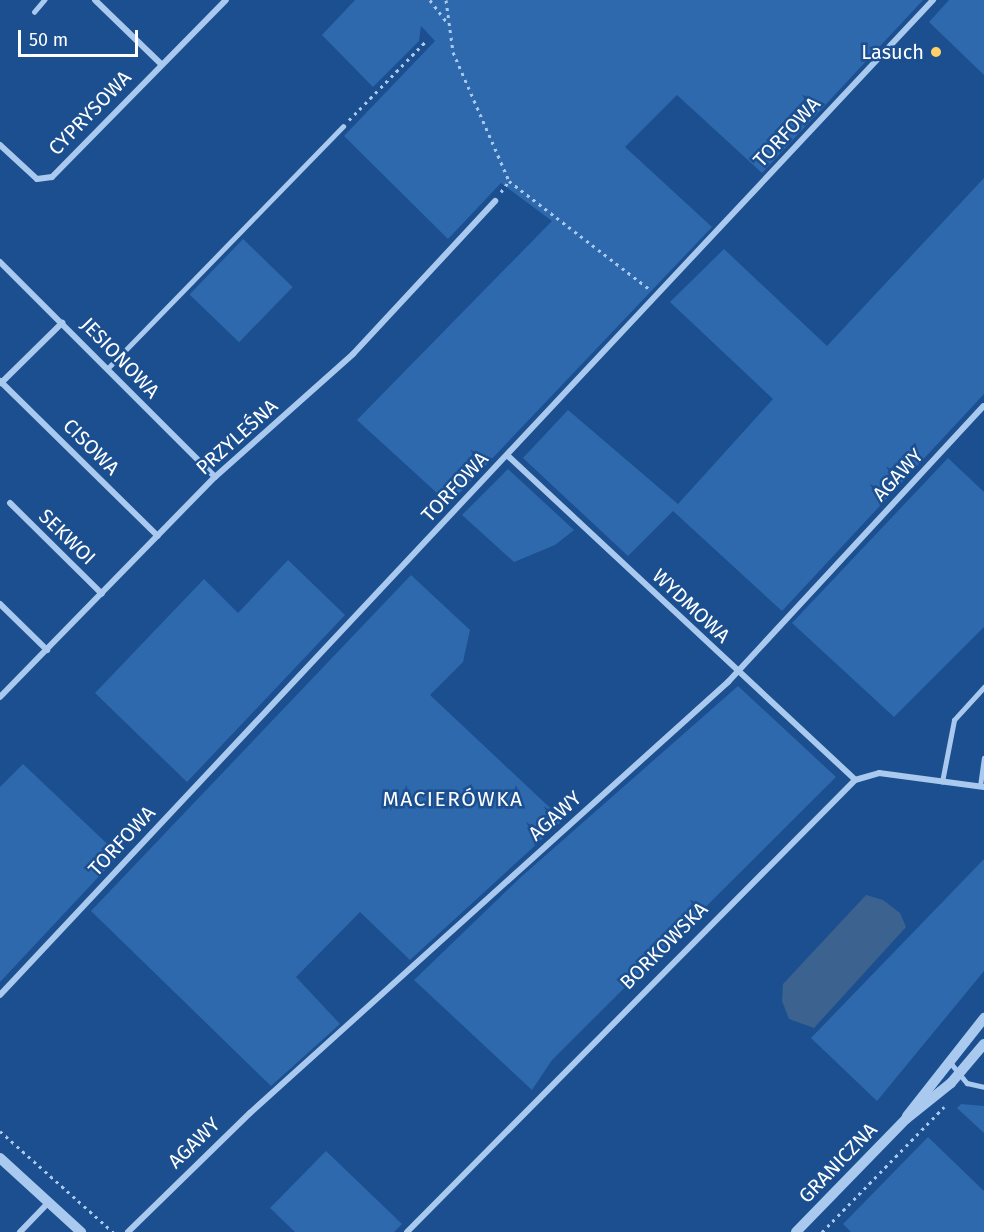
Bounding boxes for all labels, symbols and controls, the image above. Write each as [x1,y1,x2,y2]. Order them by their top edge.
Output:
scale bar [21,18,141,56]
text: 50 m [29,29,68,51]
place label: Lasuch [861,40,924,64]
marker: Lasuch [929,45,943,59]
street label: CYPRYSOWA [44,66,136,160]
street label: TORFOWA [749,92,825,172]
street label: JESIONOWA [76,313,164,403]
street label: PRZYLEŚNA [191,394,283,480]
street label: CISOWA [58,414,124,480]
street label: AGAWY [868,444,928,506]
street label: TORFOWA [417,447,493,527]
street label: SEKWOI [34,504,100,570]
street label: WYDMOWA [647,564,735,648]
district label: MACIERÓWKA [382,786,524,812]
street label: AGAWY [524,786,586,846]
street label: TORFOWA [84,801,160,881]
street label: BORKOWSKA [615,897,713,995]
street label: AGAWY [163,1113,225,1173]
street label: GRANICZNA [794,1118,882,1208]

